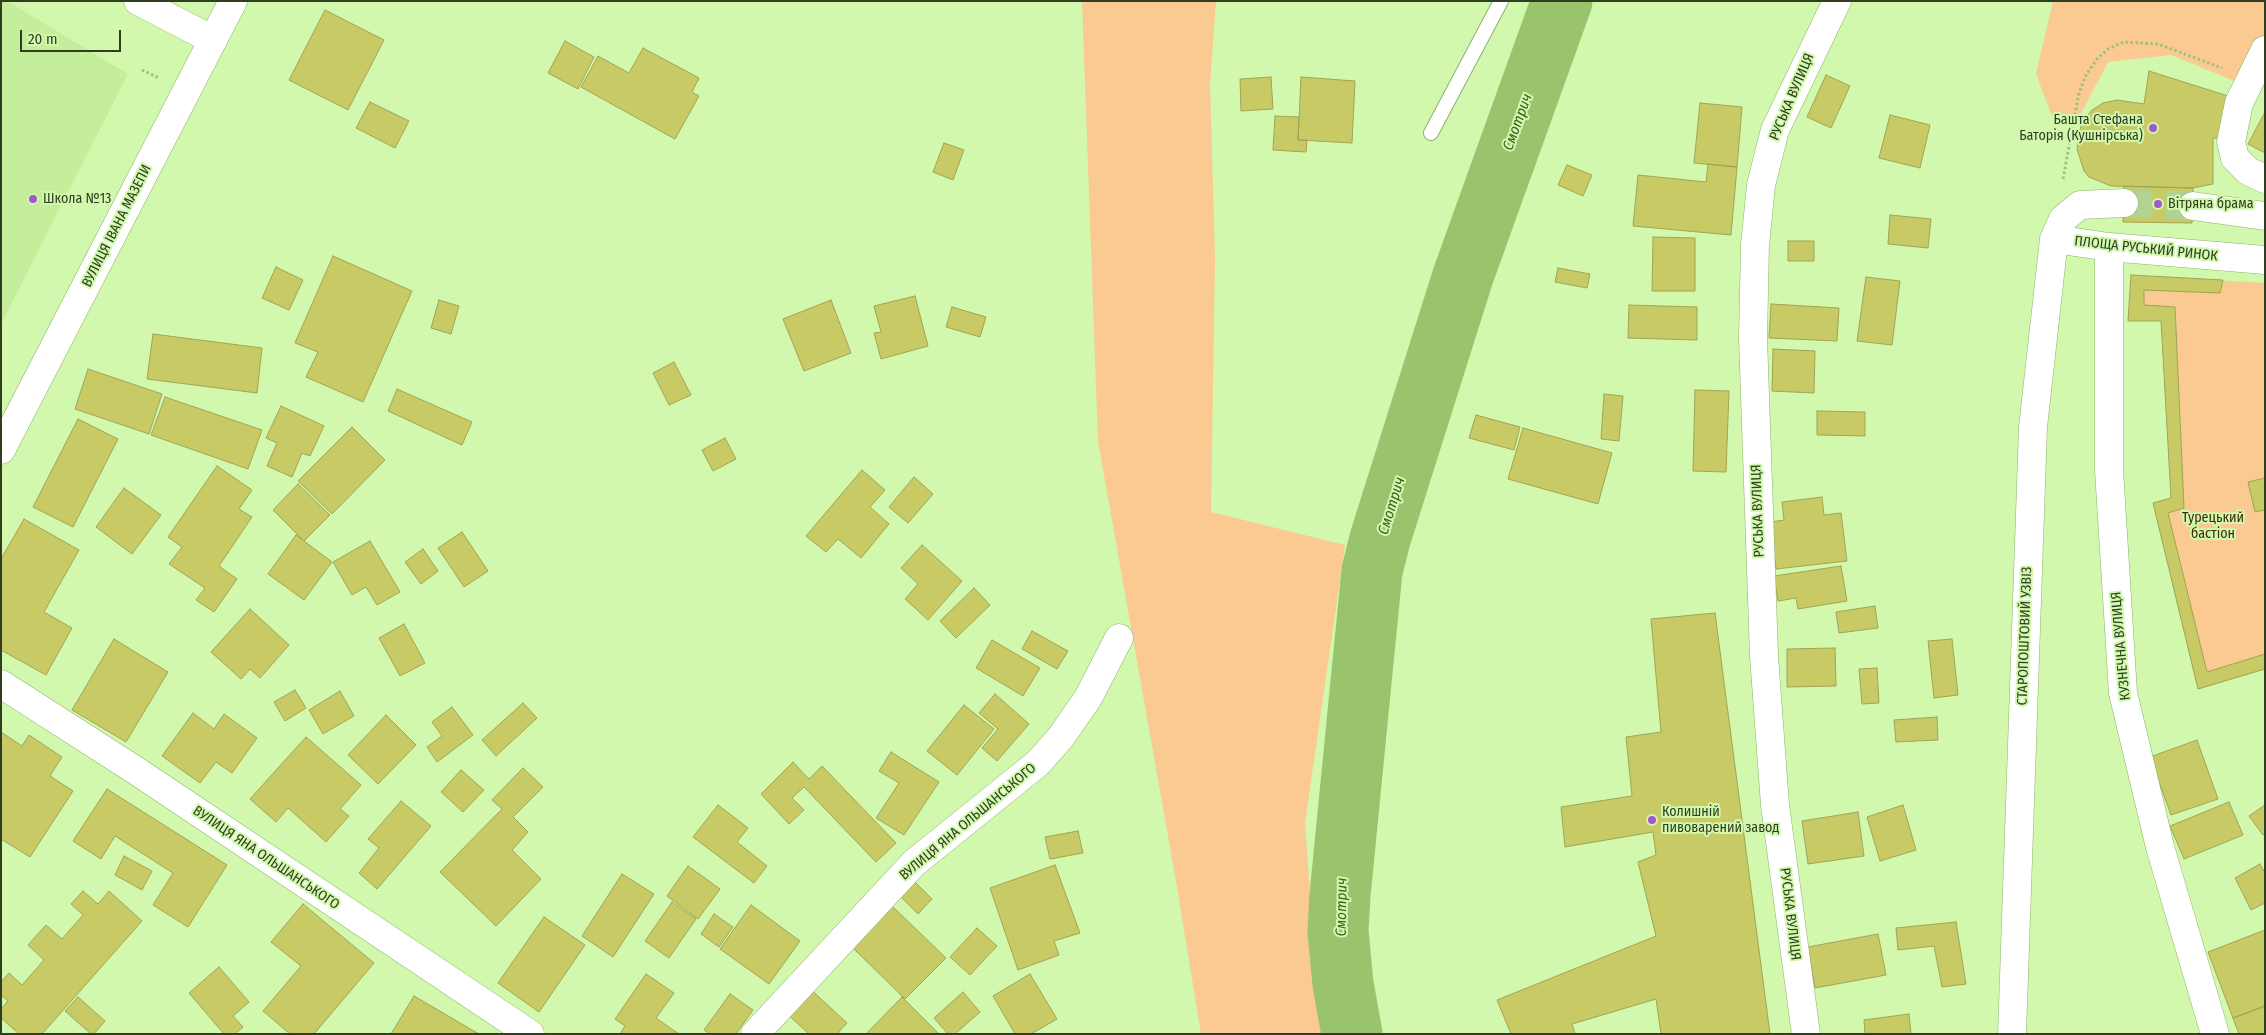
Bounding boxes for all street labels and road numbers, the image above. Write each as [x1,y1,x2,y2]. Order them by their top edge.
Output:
street label: РУСЬКА ВУЛИЦЯ [1766,51,1818,143]
street label: ВУЛИЦЯ ІВАНА МАЗЕПИ [79,162,155,290]
street label: ПЛОЩА РУСЬКИЙ РИНОК [2073,233,2219,265]
street label: РУСЬКА ВУЛИЦЯ [1748,464,1768,558]
street label: СТАРОПОШТОВИЙ УЗВІЗ [2014,566,2036,706]
street label: КУЗНЕЧНА ВУЛИЦЯ [2108,591,2134,701]
street label: ВУЛИЦЯ ЯНА ОЛЬШАНСЬКОГО [896,760,1040,884]
street label: ВУЛИЦЯ ЯНА ОЛЬШАНСЬКОГО [190,803,342,913]
street label: РУСЬКА ВУЛИЦЯ [1776,867,1804,961]

